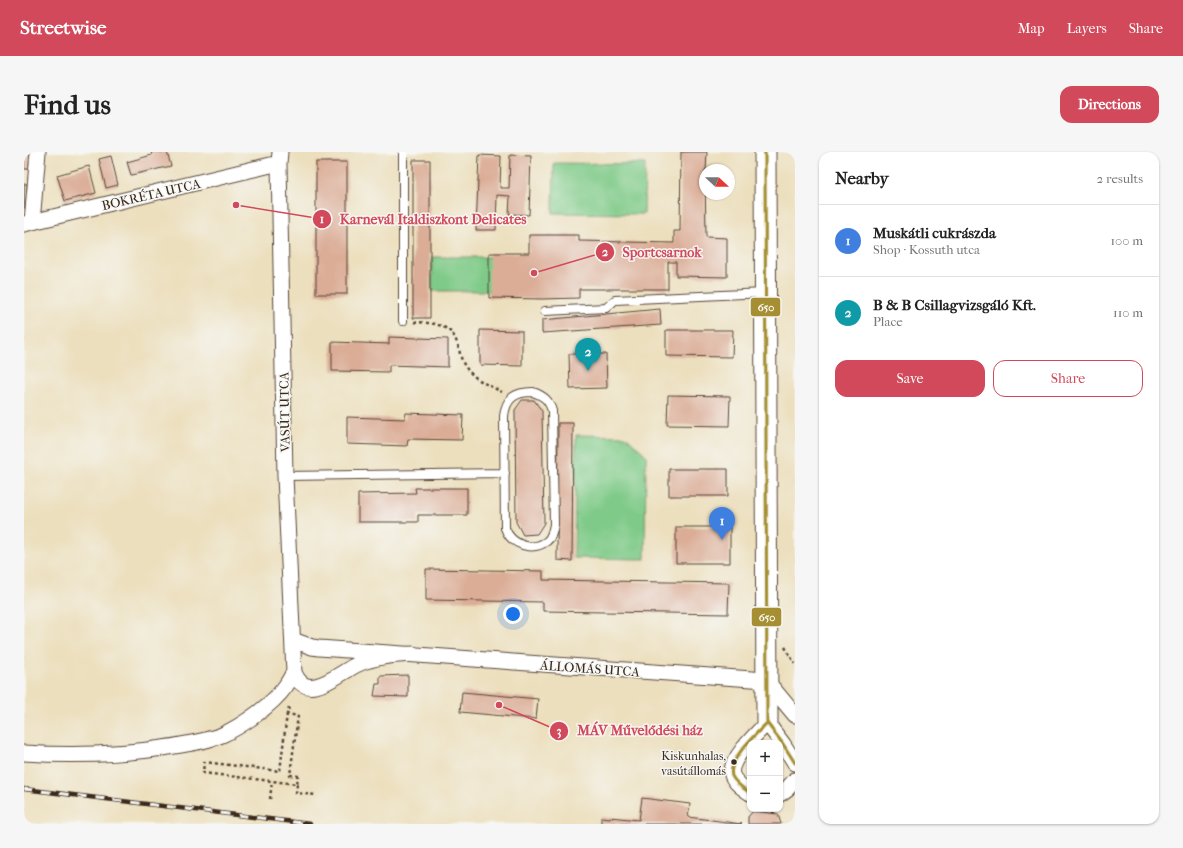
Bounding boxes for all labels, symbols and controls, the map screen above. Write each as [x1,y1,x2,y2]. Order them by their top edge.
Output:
text: Streetwise [20,17,106,39]
text: Map [1018,20,1045,37]
text: Layers [1067,20,1107,37]
text: Share [1129,20,1163,37]
button: Directions [1060,86,1159,123]
text: Find us [24,88,111,121]
north arrow [699,164,735,200]
text: Nearby [835,168,889,188]
text: 2 results [1097,171,1143,186]
street label: BOKRÉTA UTCA [100,176,203,213]
callout: Karnevál Italdiszkont Delicates [312,206,534,232]
text: Karnevál Italdiszkont Delicates [340,211,527,228]
text: 1 [320,212,324,226]
text: Muskátli cukrászda [873,224,996,242]
text: 1 [846,233,850,248]
text: 100 m [1110,233,1143,248]
callout: Sportcsarnok [595,239,710,265]
text: Shop · Kossuth utca [873,242,980,257]
text: Sportcsarnok [623,244,702,261]
text: 2 [602,245,609,259]
text: B & B Csillagvizsgáló Kft. [873,296,1036,314]
line badge: 650 [750,297,781,317]
text: 650 [758,301,774,314]
text: 2 [845,305,851,320]
text: 110 m [1113,305,1143,320]
text: Place [873,314,903,329]
pin: 2 [575,338,601,371]
button: Save [835,360,985,397]
button: Share [993,360,1143,397]
street label: VASÚT UTCA [276,371,293,453]
pin: 1 [709,507,735,540]
your location [503,604,523,624]
line badge: 650 [751,607,782,627]
text: 650 [759,611,775,624]
street label: ÁLLOMÁS UTCA [539,657,641,680]
callout: MÁV Művelődési ház [549,718,710,744]
text: MÁV Művelődési ház [576,721,704,739]
text: 3 [557,724,562,739]
map controls [747,740,783,812]
button: + [747,740,783,776]
place label: Kiskunhalas, vasútállomás [661,749,727,778]
marker: Kiskunhalas, vasútállomás [729,757,739,767]
button: − [747,776,783,812]

